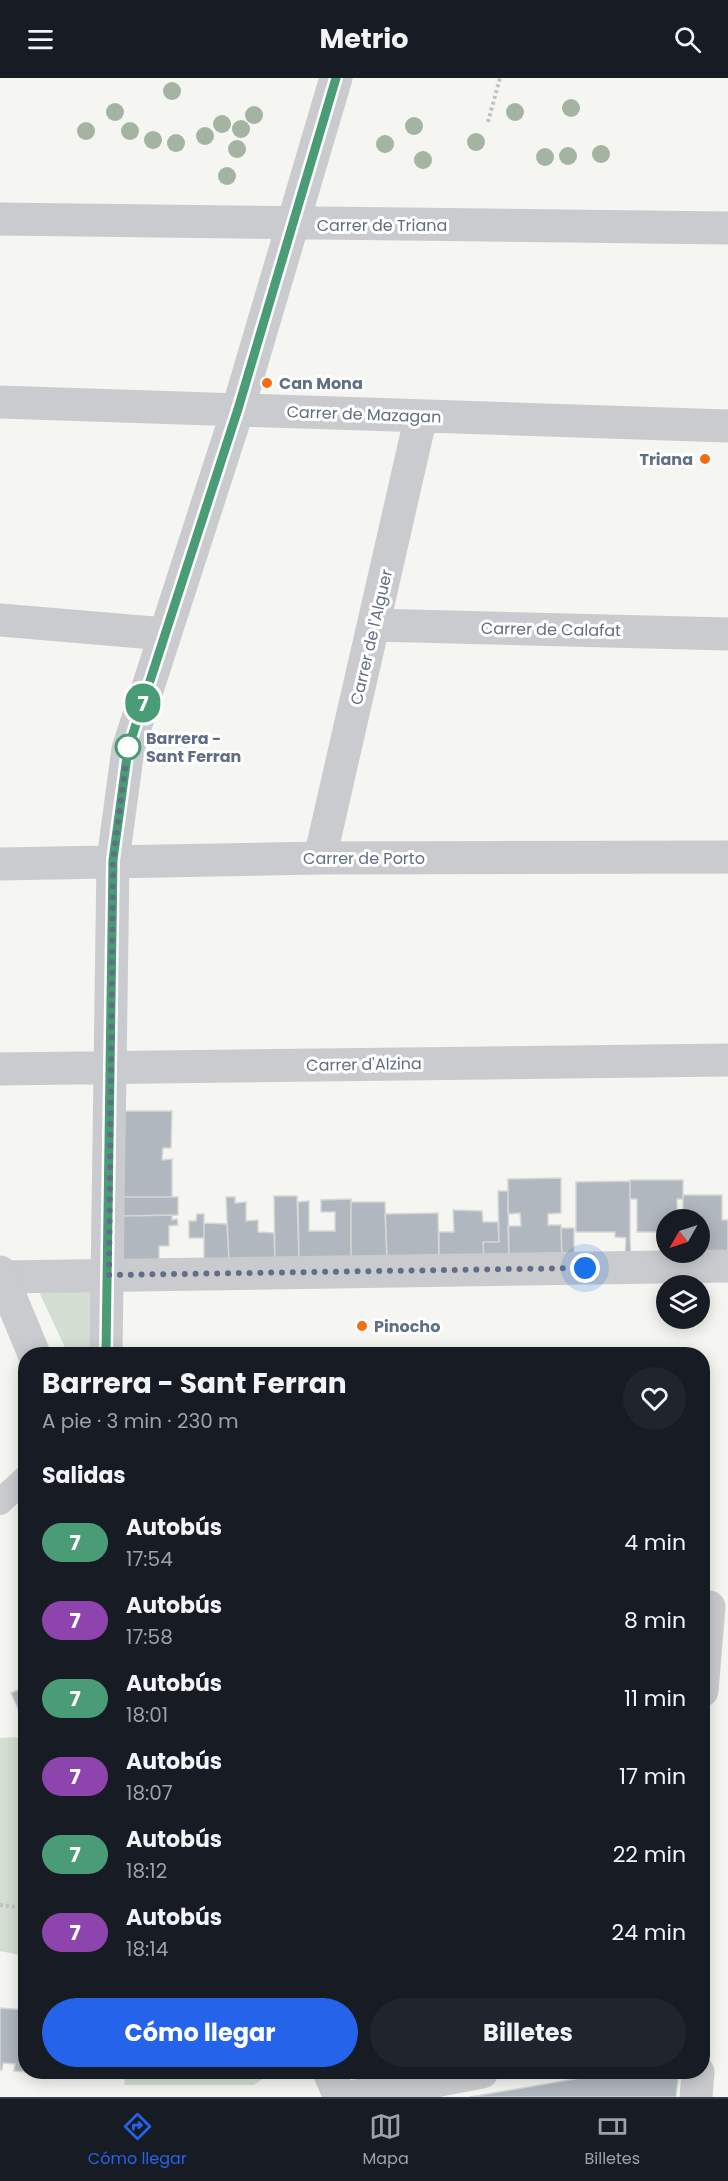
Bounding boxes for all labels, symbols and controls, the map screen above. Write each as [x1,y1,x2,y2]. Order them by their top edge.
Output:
text: Metrio [319,20,409,57]
icon: menu [24,23,57,56]
icon: search [671,23,704,56]
street label: Carrer de Triana [317,214,447,237]
place label: Can Mona [279,372,363,395]
marker: Can Mona [260,376,274,390]
street label: Carrer de Mazagan [286,400,442,429]
place label: Triana [639,448,693,471]
marker: Triana [698,452,712,466]
street label: Carrer de l'Alguer [345,567,398,707]
street label: Carrer de Calafat [481,617,621,642]
line badge: 7 [124,684,162,722]
text: 7 [137,689,149,718]
place label: Barrera - Sant Ferran [146,727,241,768]
marker: Barrera - Sant Ferran [115,734,141,760]
street label: Carrer de Porto [303,847,425,870]
street label: Carrer d'Alzina [306,1052,422,1077]
north arrow [656,1209,710,1263]
map controls [656,1209,710,1329]
your location [570,1253,600,1283]
button: layers [656,1275,710,1329]
place label: Pinocho [374,1315,440,1338]
marker: Pinocho [355,1319,369,1333]
text: Barrera - Sant Ferran [42,1364,347,1403]
button: heart [623,1367,686,1430]
text: A pie · 3 min · 230 m [42,1407,239,1435]
text: Salidas [42,1460,126,1491]
text: Autobús [126,1512,222,1543]
text: 4 min [624,1527,686,1558]
text: 7 [69,1528,81,1557]
text: 17:54 [126,1545,173,1573]
text: Autobús [126,1590,222,1621]
text: 8 min [624,1605,686,1636]
text: 7 [69,1606,81,1635]
text: 17:58 [126,1623,173,1651]
text: Autobús [126,1668,222,1699]
text: 11 min [624,1683,686,1714]
text: 7 [69,1684,81,1713]
text: 18:01 [126,1701,168,1729]
text: Autobús [126,1746,222,1777]
text: 17 min [619,1761,686,1792]
text: 7 [69,1762,81,1791]
text: 18:07 [126,1779,173,1807]
text: Autobús [126,1824,222,1855]
text: 22 min [613,1839,686,1870]
text: 7 [69,1840,81,1869]
text: 18:12 [126,1857,167,1885]
text: Autobús [126,1902,222,1933]
text: 24 min [611,1917,686,1948]
text: 7 [69,1918,81,1947]
text: 18:14 [126,1935,168,1963]
button: Cómo llegar [42,1998,358,2067]
button: Billetes [370,1998,686,2067]
tab: Cómo llegar [88,2110,187,2171]
tab: Mapa [363,2110,409,2171]
tab: Billetes [584,2110,640,2171]

